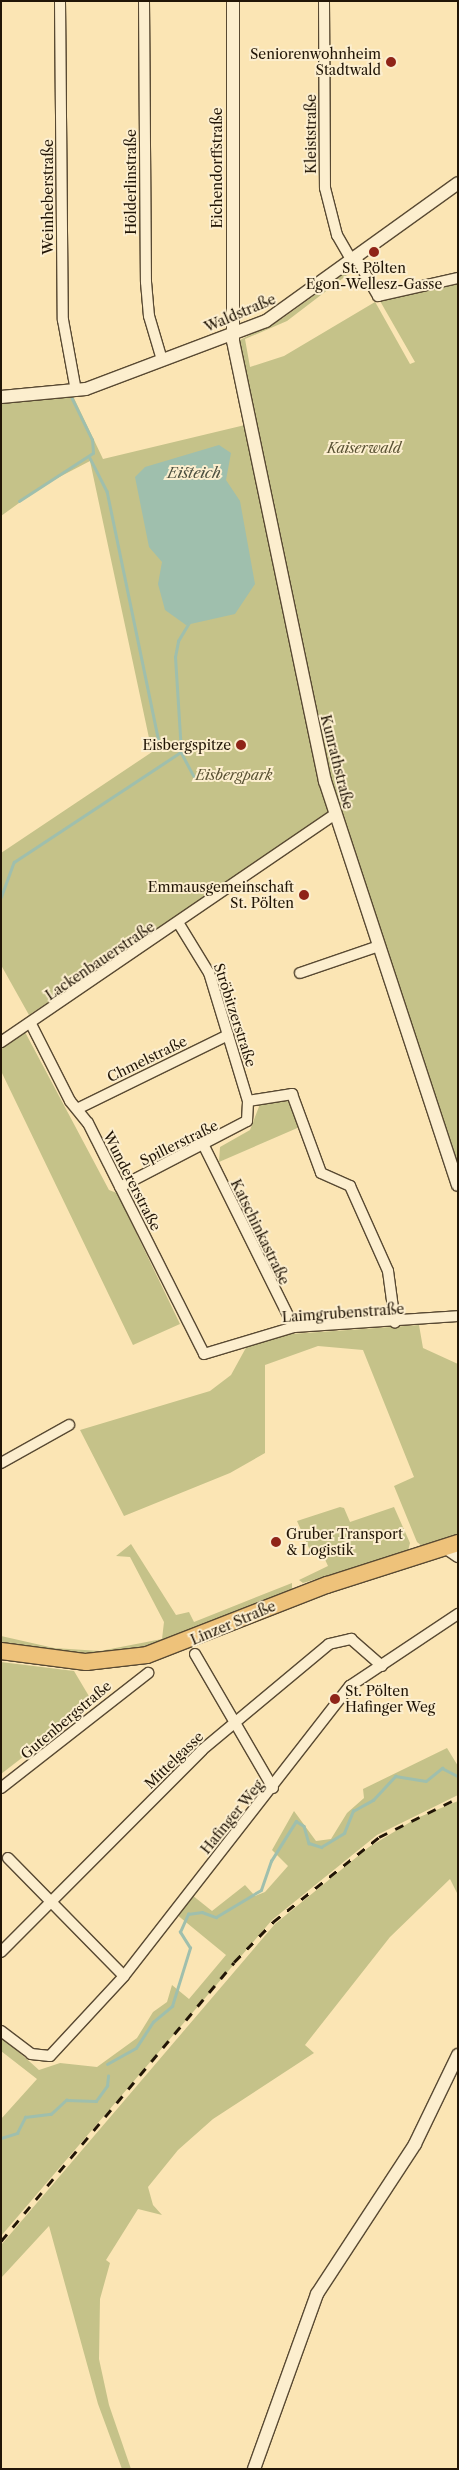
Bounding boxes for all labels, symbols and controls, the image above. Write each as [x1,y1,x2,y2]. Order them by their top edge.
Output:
place label: Seniorenwohnheim Stadtwald [250,46,381,78]
marker: Seniorenwohnheim Stadtwald [385,56,397,68]
street label: Kleiststraße [303,94,319,174]
street label: Eichendorffstraße [209,107,225,229]
street label: Hölderlinstraße [123,129,139,235]
street label: Weinheberstraße [40,139,56,255]
marker: St. Pölten Egon-Wellesz-Gasse [368,246,380,258]
place label: St. Pölten Egon-Wellesz-Gasse [306,260,442,292]
street label: Waldstraße [202,290,278,336]
park label: Kaiserwald [327,440,401,456]
water label: Eisteich [167,464,221,482]
street label: Kunrathstraße [317,713,357,811]
place label: Eisbergspitze [142,737,231,753]
marker: Eisbergspitze [235,739,247,751]
park label: Eisbergpark [196,767,272,783]
place label: Emmausgemeinschaft St. Pölten [148,879,294,912]
marker: Emmausgemeinschaft St. Pölten [298,889,310,901]
street label: Lackenbauerstraße [42,918,158,1004]
street label: Ströbitzerstraße [210,961,260,1069]
street label: Chmelstraße [105,1033,189,1085]
street label: Spillerstraße [137,1117,221,1169]
street label: Wundererstraße [100,1128,164,1234]
street label: Katschinkastraße [227,1176,293,1288]
street label: Laimgrubenstraße [281,1300,405,1326]
place label: Gruber Transport & Logistik [286,1526,403,1558]
marker: Gruber Transport & Logistik [270,1536,282,1548]
street label: Linzer Straße [188,1597,278,1649]
street label: Gutenbergstraße [17,1677,115,1763]
place label: St. Pölten Hafinger Weg [345,1683,436,1715]
marker: St. Pölten Hafinger Weg [329,1693,341,1705]
street label: Mittelgasse [141,1728,207,1792]
street label: Hafinger Weg [197,1776,267,1858]

